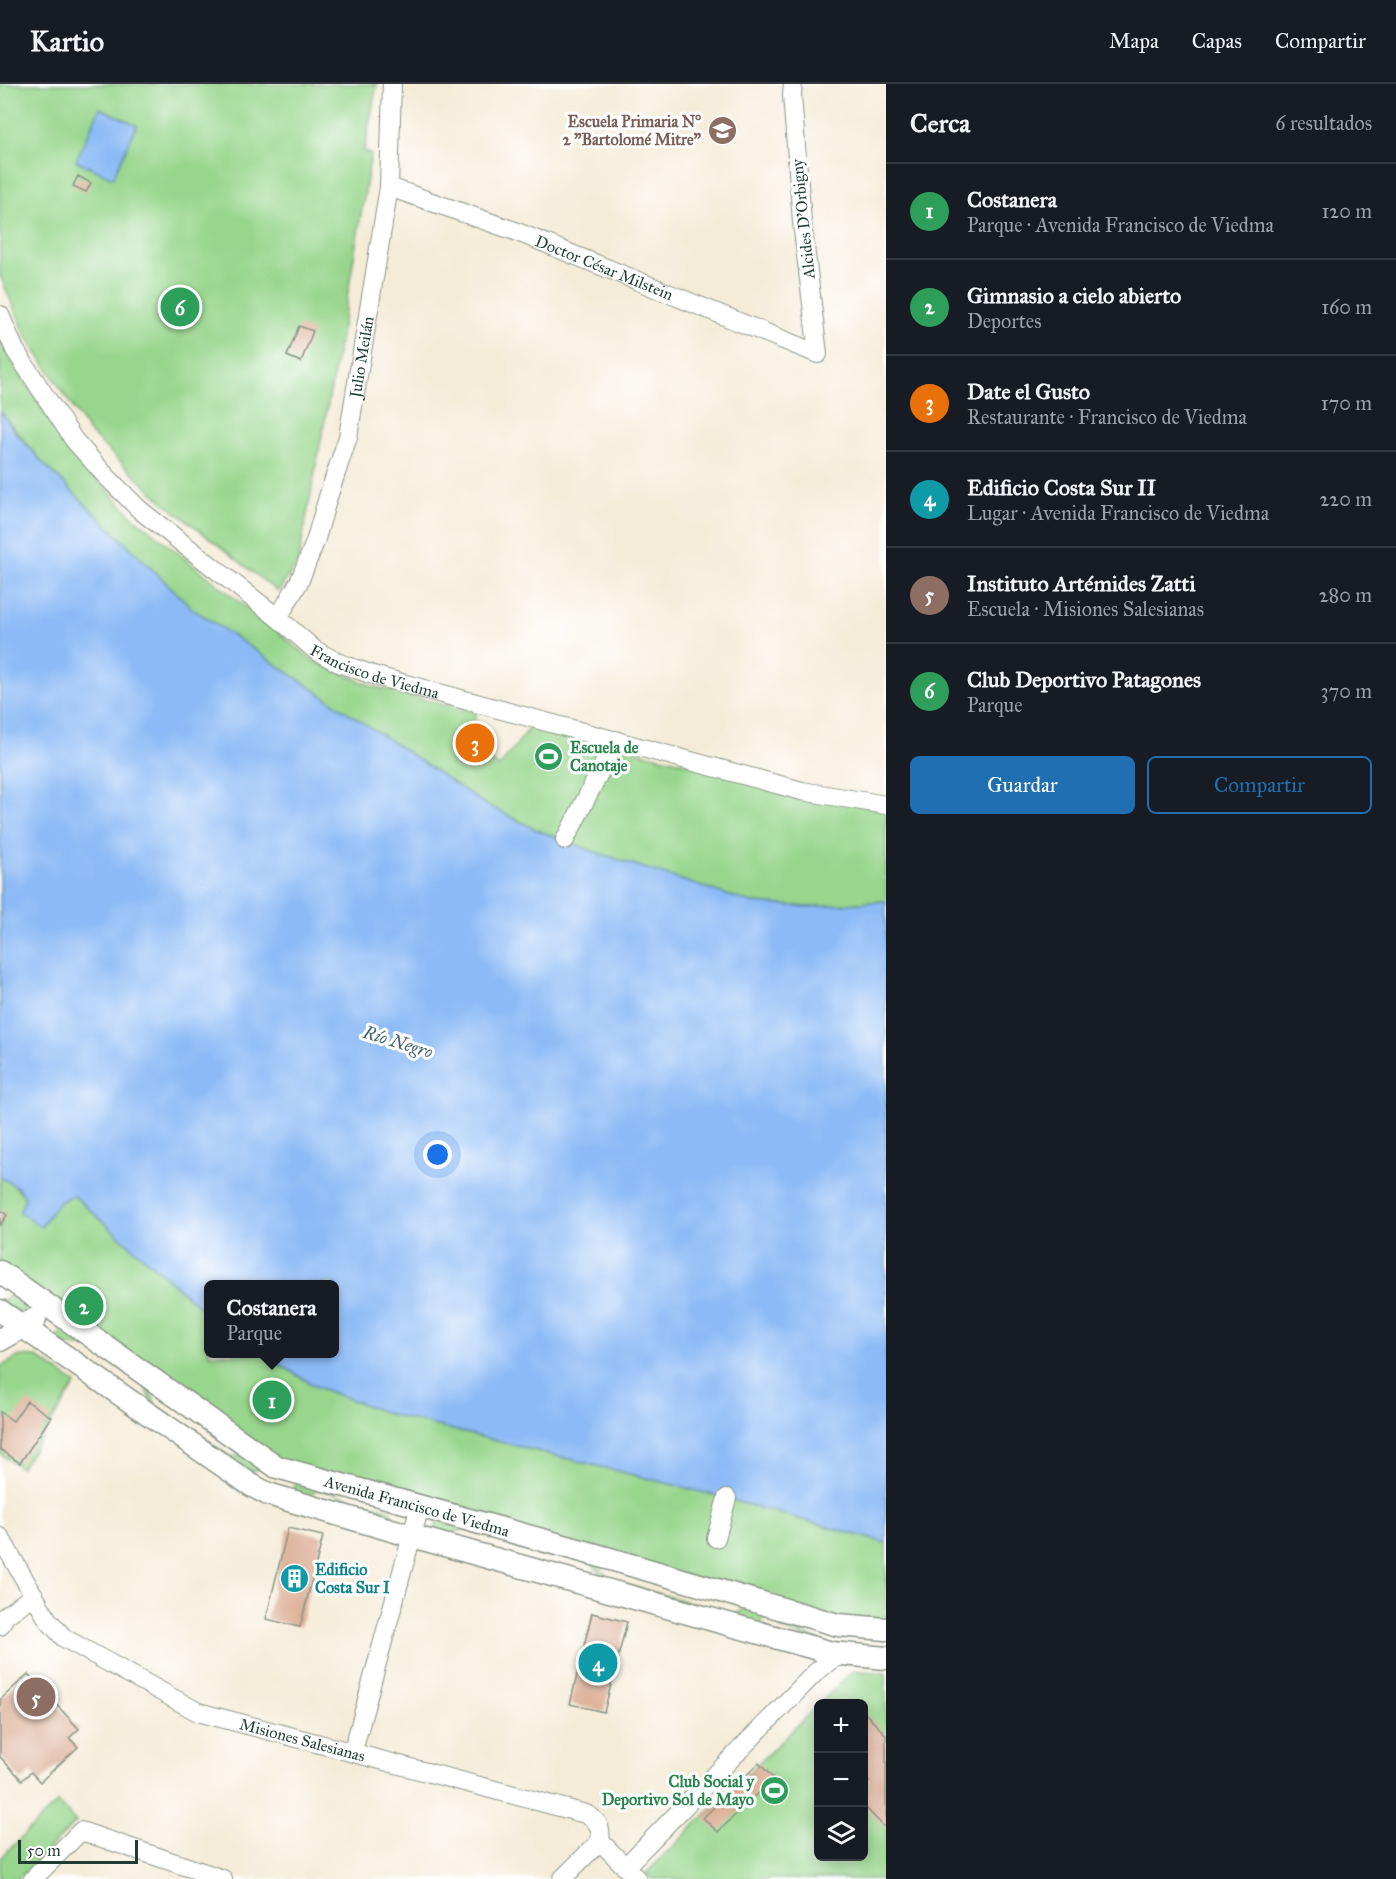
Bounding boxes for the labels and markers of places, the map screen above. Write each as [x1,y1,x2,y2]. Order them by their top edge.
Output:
place label: Escuela Primaria N° 2 "Bartolomé Mitre" [563,112,702,149]
school or university icon: Escuela Primaria N° 2 "Bartolomé Mitre" [706,114,738,146]
pin: 6 [160,284,200,330]
pin: 3 [456,720,494,766]
place label: Escuela de Canotaje [570,738,639,776]
sports icon: Escuela de Canotaje [533,740,565,772]
pin: 2 [64,1284,104,1328]
pin: 1 [252,1378,292,1422]
place label: Edificio Costa Sur I [315,1560,390,1597]
building icon: Edificio Costa Sur I [278,1562,310,1594]
pin: 4 [578,1640,618,1686]
pin: 5 [16,1674,56,1720]
place label: Club Social y Deportivo Sol de Mayo [602,1772,756,1810]
sports icon: Club Social y Deportivo Sol de Mayo [759,1774,791,1806]

